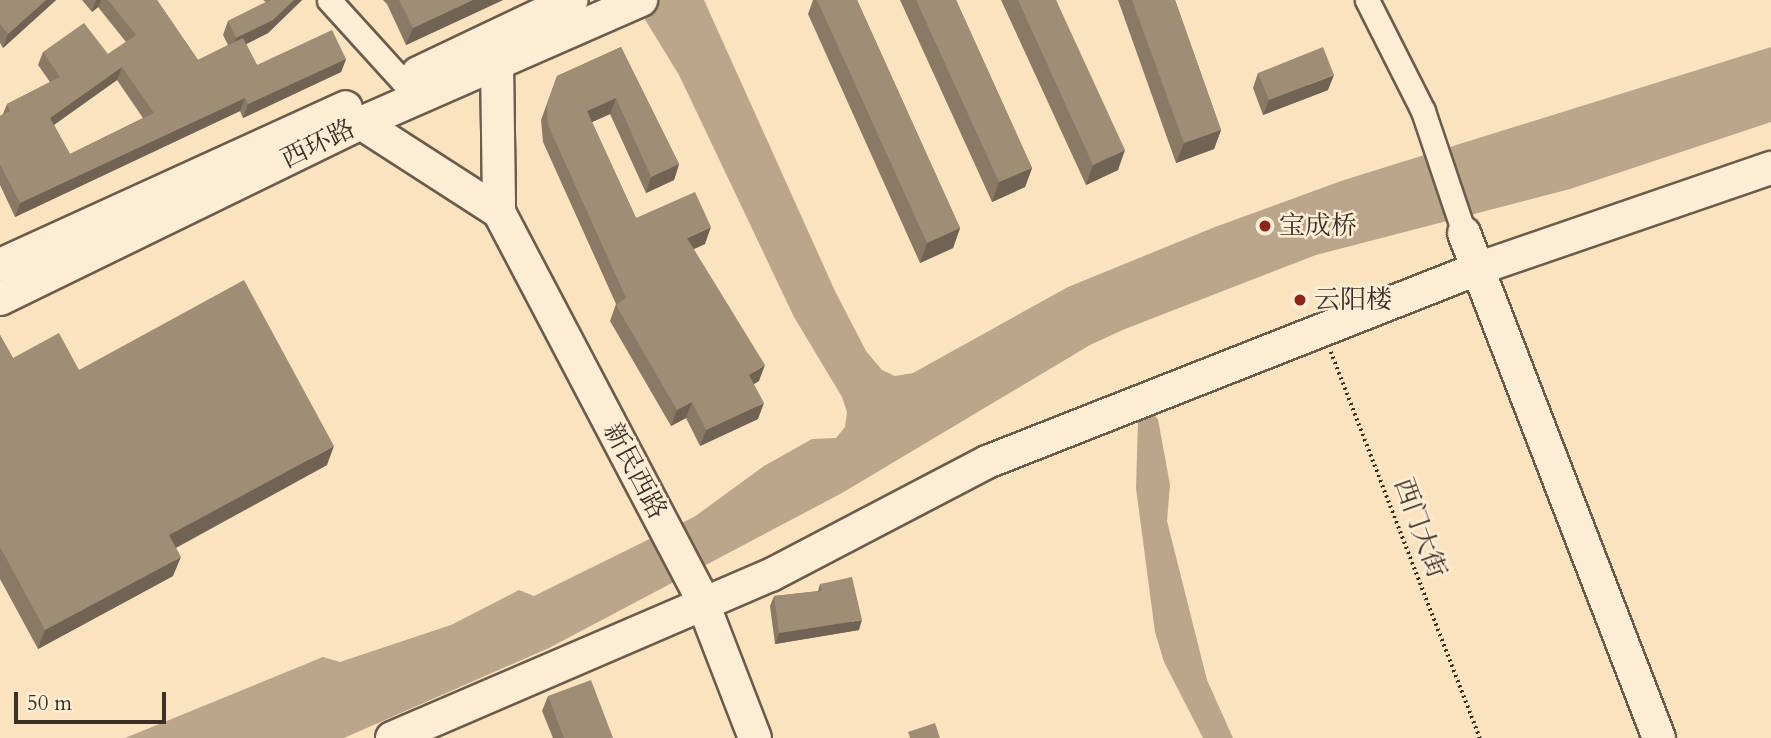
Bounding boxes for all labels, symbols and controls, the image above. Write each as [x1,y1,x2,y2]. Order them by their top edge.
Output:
street label: 西环路 [276,113,360,175]
place label: 宝成桥 [1279,210,1357,242]
marker: 宝成桥 [1257,218,1273,234]
place label: 云阳楼 [1314,284,1392,316]
marker: 云阳楼 [1292,292,1308,308]
street label: 新民西路 [597,418,673,524]
street label: 西门大街 [1388,474,1452,582]
scale bar [18,678,170,722]
text: 50 m [27,689,72,718]

